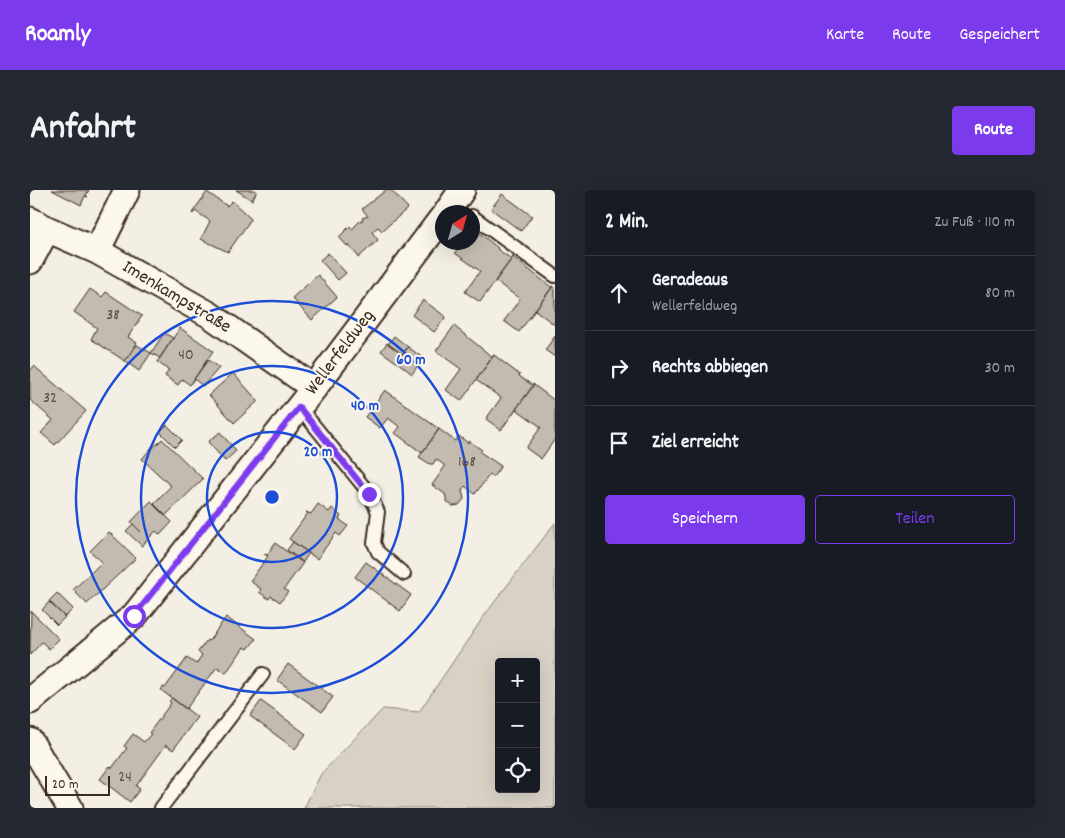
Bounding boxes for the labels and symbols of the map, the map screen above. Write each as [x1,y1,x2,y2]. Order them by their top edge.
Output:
north arrow [435,205,480,250]
street label: Imenkampstraße [116,255,236,341]
house number: 38 [106,304,120,327]
street label: Wellerfeldweg [300,304,382,402]
house number: 40 [178,344,194,367]
text: 60 m [396,350,426,372]
house number: 32 [43,387,57,410]
text: 40 m [351,396,379,418]
text: 20 m [304,442,332,464]
house number: 168 [458,451,476,474]
route end [358,483,381,506]
centre of rings [263,488,281,506]
route start [123,605,146,628]
house number: 24 [118,766,132,789]
scale bar [45,773,110,796]

